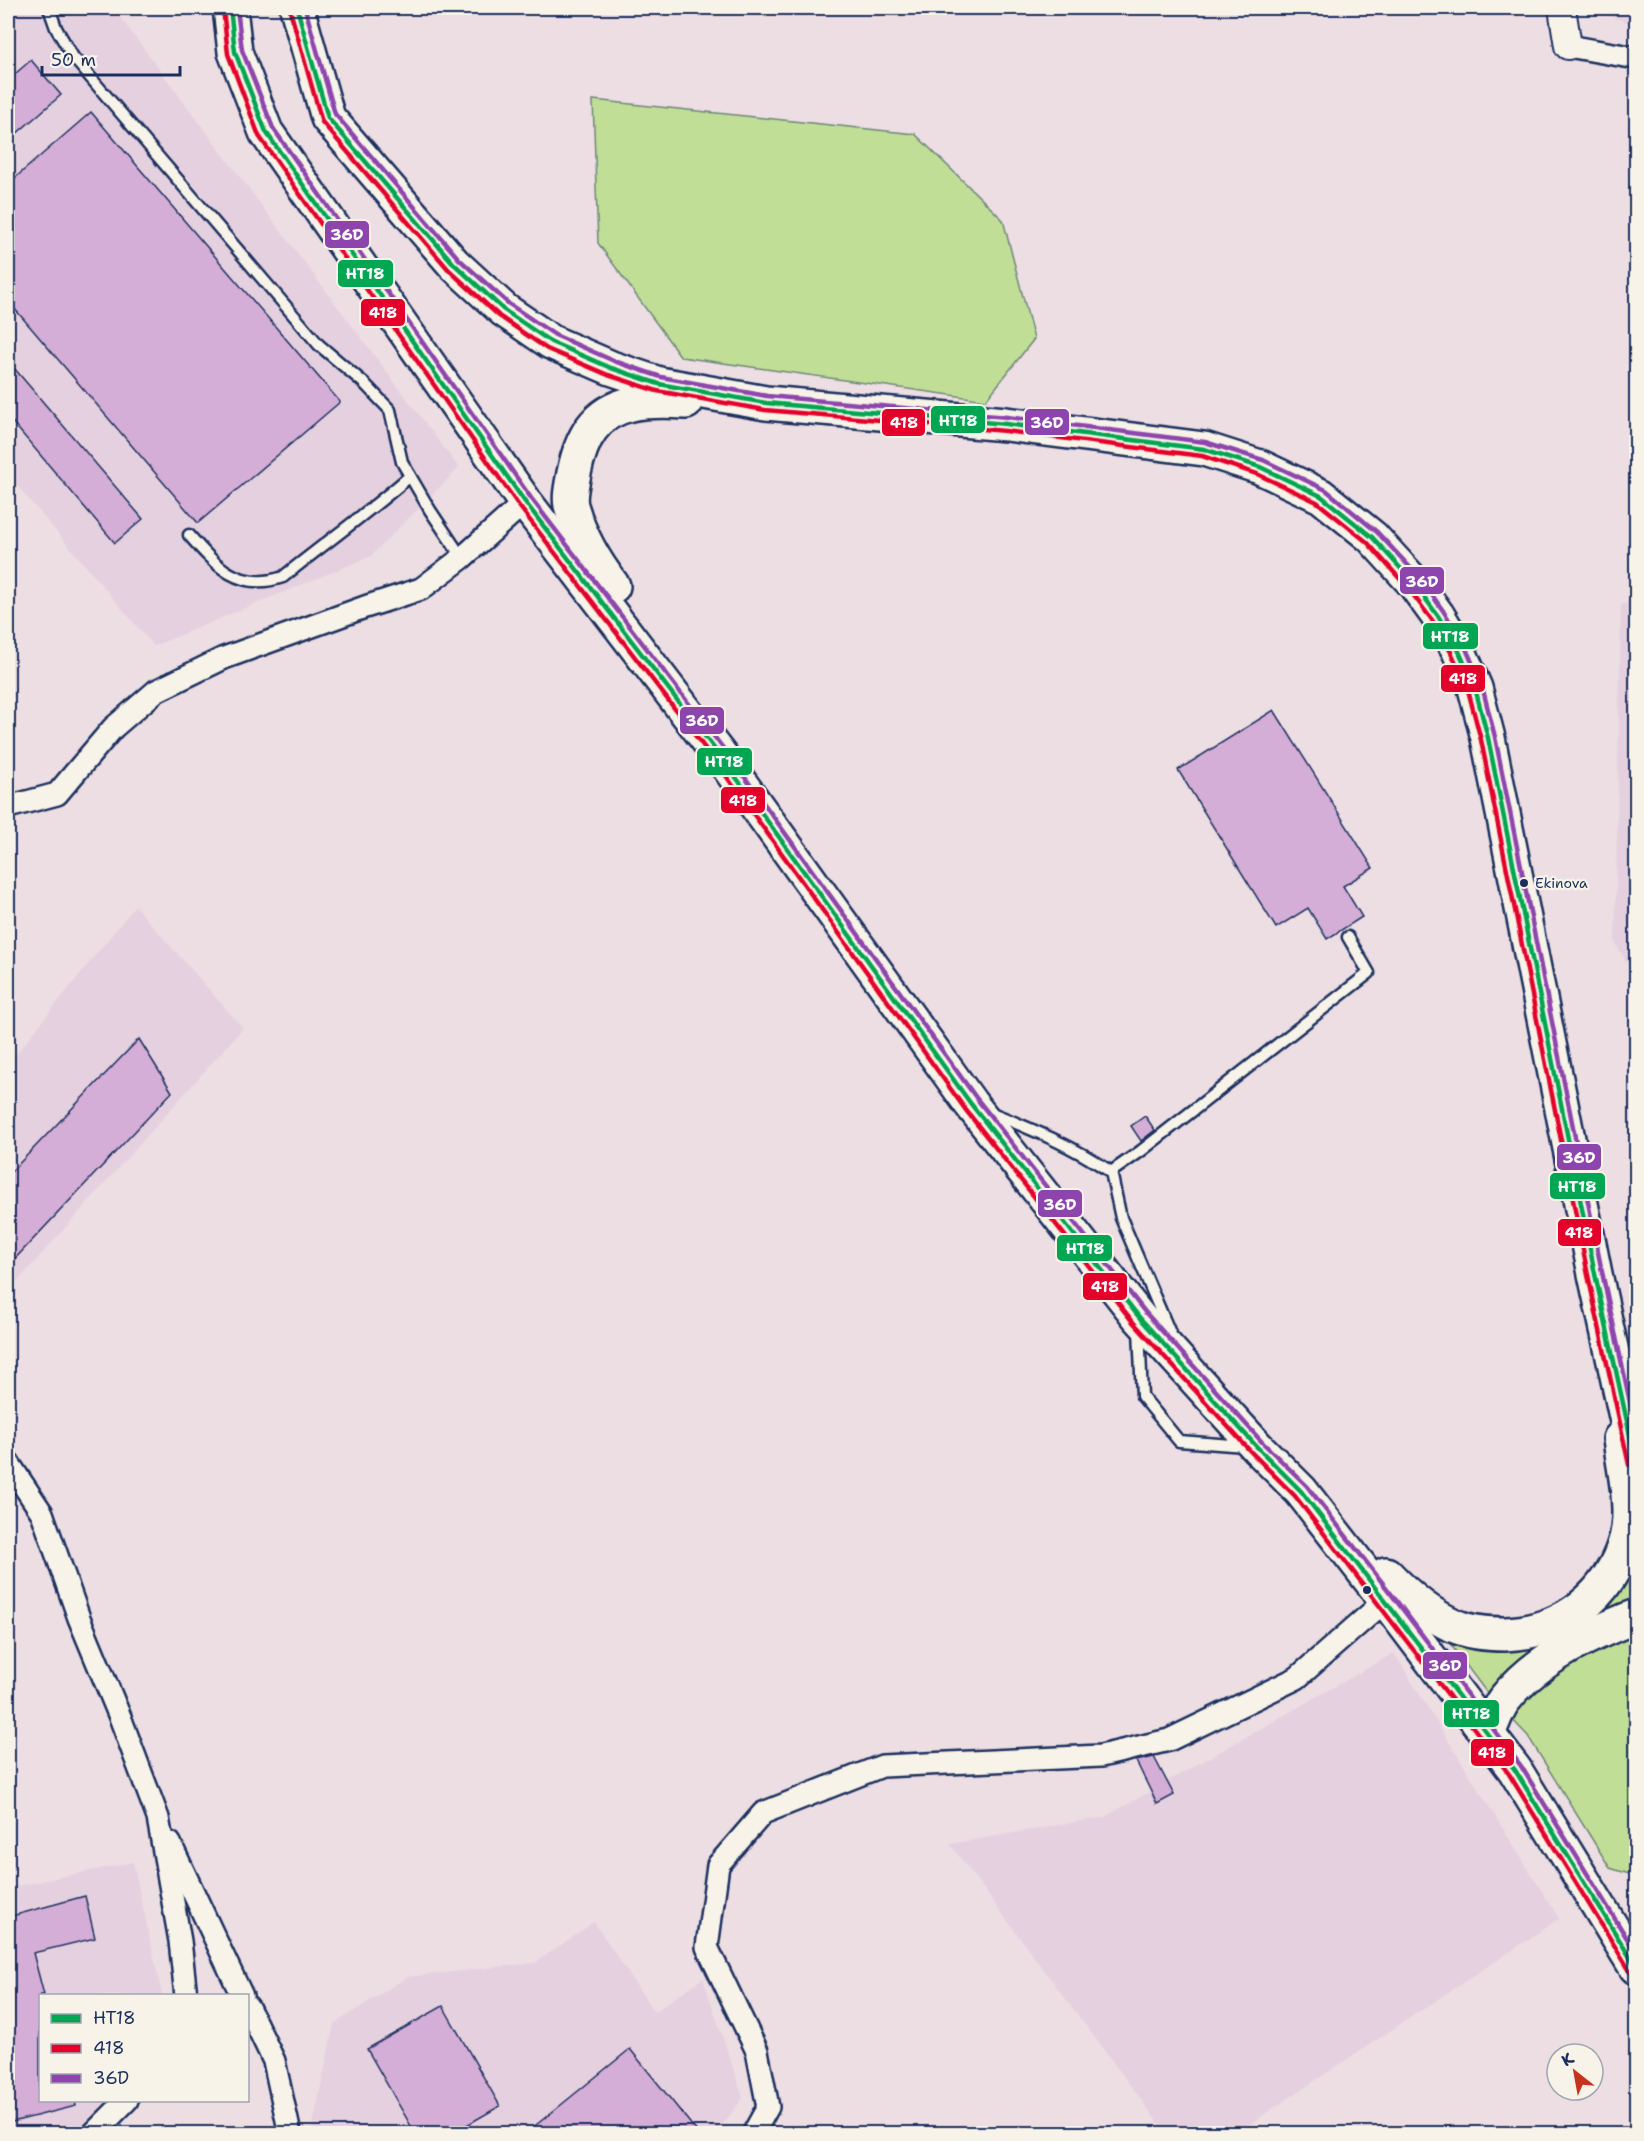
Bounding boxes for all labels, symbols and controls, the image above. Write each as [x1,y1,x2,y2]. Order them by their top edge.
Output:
scale bar [42,39,180,77]
text: 50 m [51,48,96,72]
line badge: 36D [324,220,370,249]
text: 36D [330,224,364,245]
line badge: HT18 [337,259,394,288]
text: HT18 [346,263,384,284]
line badge: 418 [360,298,406,327]
text: 418 [369,302,397,323]
line badge: HT18 [930,405,986,434]
line badge: 418 [881,408,926,437]
line badge: 36D [1024,408,1070,436]
text: HT18 [939,410,977,431]
text: 418 [890,412,918,433]
text: 36D [1030,412,1064,433]
line badge: 36D [1399,566,1445,595]
text: 36D [1405,571,1439,592]
line badge: HT18 [1422,622,1479,650]
text: HT18 [1431,626,1469,647]
line badge: 418 [1440,664,1486,693]
text: 418 [1449,668,1477,689]
line badge: 36D [679,706,725,735]
text: 36D [685,710,719,731]
line badge: HT18 [696,747,753,776]
text: HT18 [705,751,743,772]
line badge: 418 [720,786,766,814]
text: 418 [729,790,757,811]
place label: Ekinova [1535,874,1588,892]
marker: Ekinova [1518,877,1530,889]
line badge: 36D [1556,1143,1602,1171]
text: 36D [1562,1147,1596,1168]
line badge: HT18 [1549,1172,1606,1200]
text: HT18 [1558,1176,1596,1197]
line badge: 36D [1037,1189,1083,1218]
text: 36D [1043,1194,1077,1215]
line badge: 418 [1557,1218,1602,1247]
text: 418 [1565,1222,1593,1243]
line badge: HT18 [1056,1234,1113,1262]
text: HT18 [1066,1238,1104,1259]
line badge: 418 [1082,1272,1128,1301]
text: 418 [1091,1276,1119,1297]
unlabelled marker [1361,1584,1373,1596]
line badge: 36D [1422,1651,1468,1680]
text: 36D [1428,1655,1462,1676]
line badge: HT18 [1443,1699,1500,1728]
text: HT18 [1452,1703,1490,1724]
line badge: 418 [1470,1738,1515,1767]
text: 418 [1478,1742,1506,1763]
legend [39,1994,249,2102]
text: HT18 [93,2006,136,2030]
text: 418 [93,2036,125,2060]
north arrow [1545,2042,1605,2102]
text: K [1557,2048,1578,2071]
text: 36D [93,2066,129,2090]

